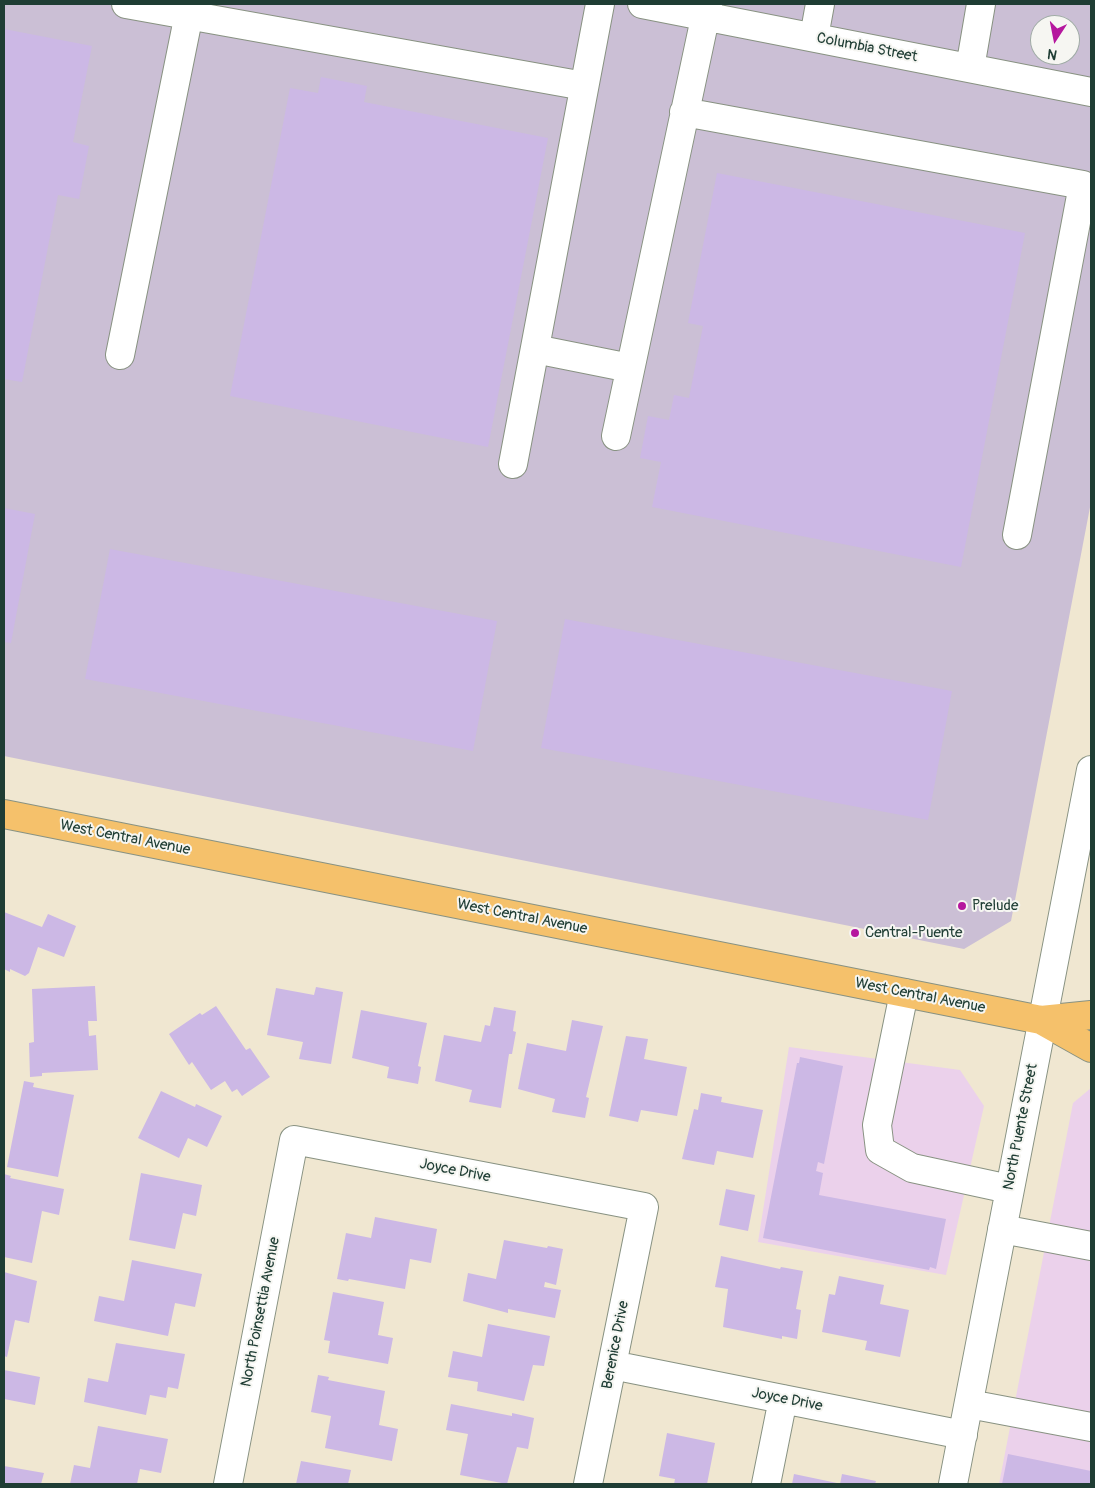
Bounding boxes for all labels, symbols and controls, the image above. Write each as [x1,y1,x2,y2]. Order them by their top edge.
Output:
north arrow [1030,15,1080,65]
street label: Columbia Street [815,29,919,67]
text: N [1046,45,1059,63]
street label: West Central Avenue [58,817,192,859]
street label: West Central Avenue [455,896,589,938]
place label: Prelude [972,897,1018,915]
marker: Prelude [956,900,968,912]
place label: Central-Puente [865,924,962,942]
marker: Central-Puente [849,927,861,939]
street label: West Central Avenue [853,975,987,1017]
street label: North Puente Street [1000,1062,1042,1192]
street label: Joyce Drive [418,1155,492,1187]
street label: North Poinsettia Avenue [238,1236,284,1388]
street label: Berenice Drive [599,1299,633,1391]
street label: Joyce Drive [750,1384,824,1416]

